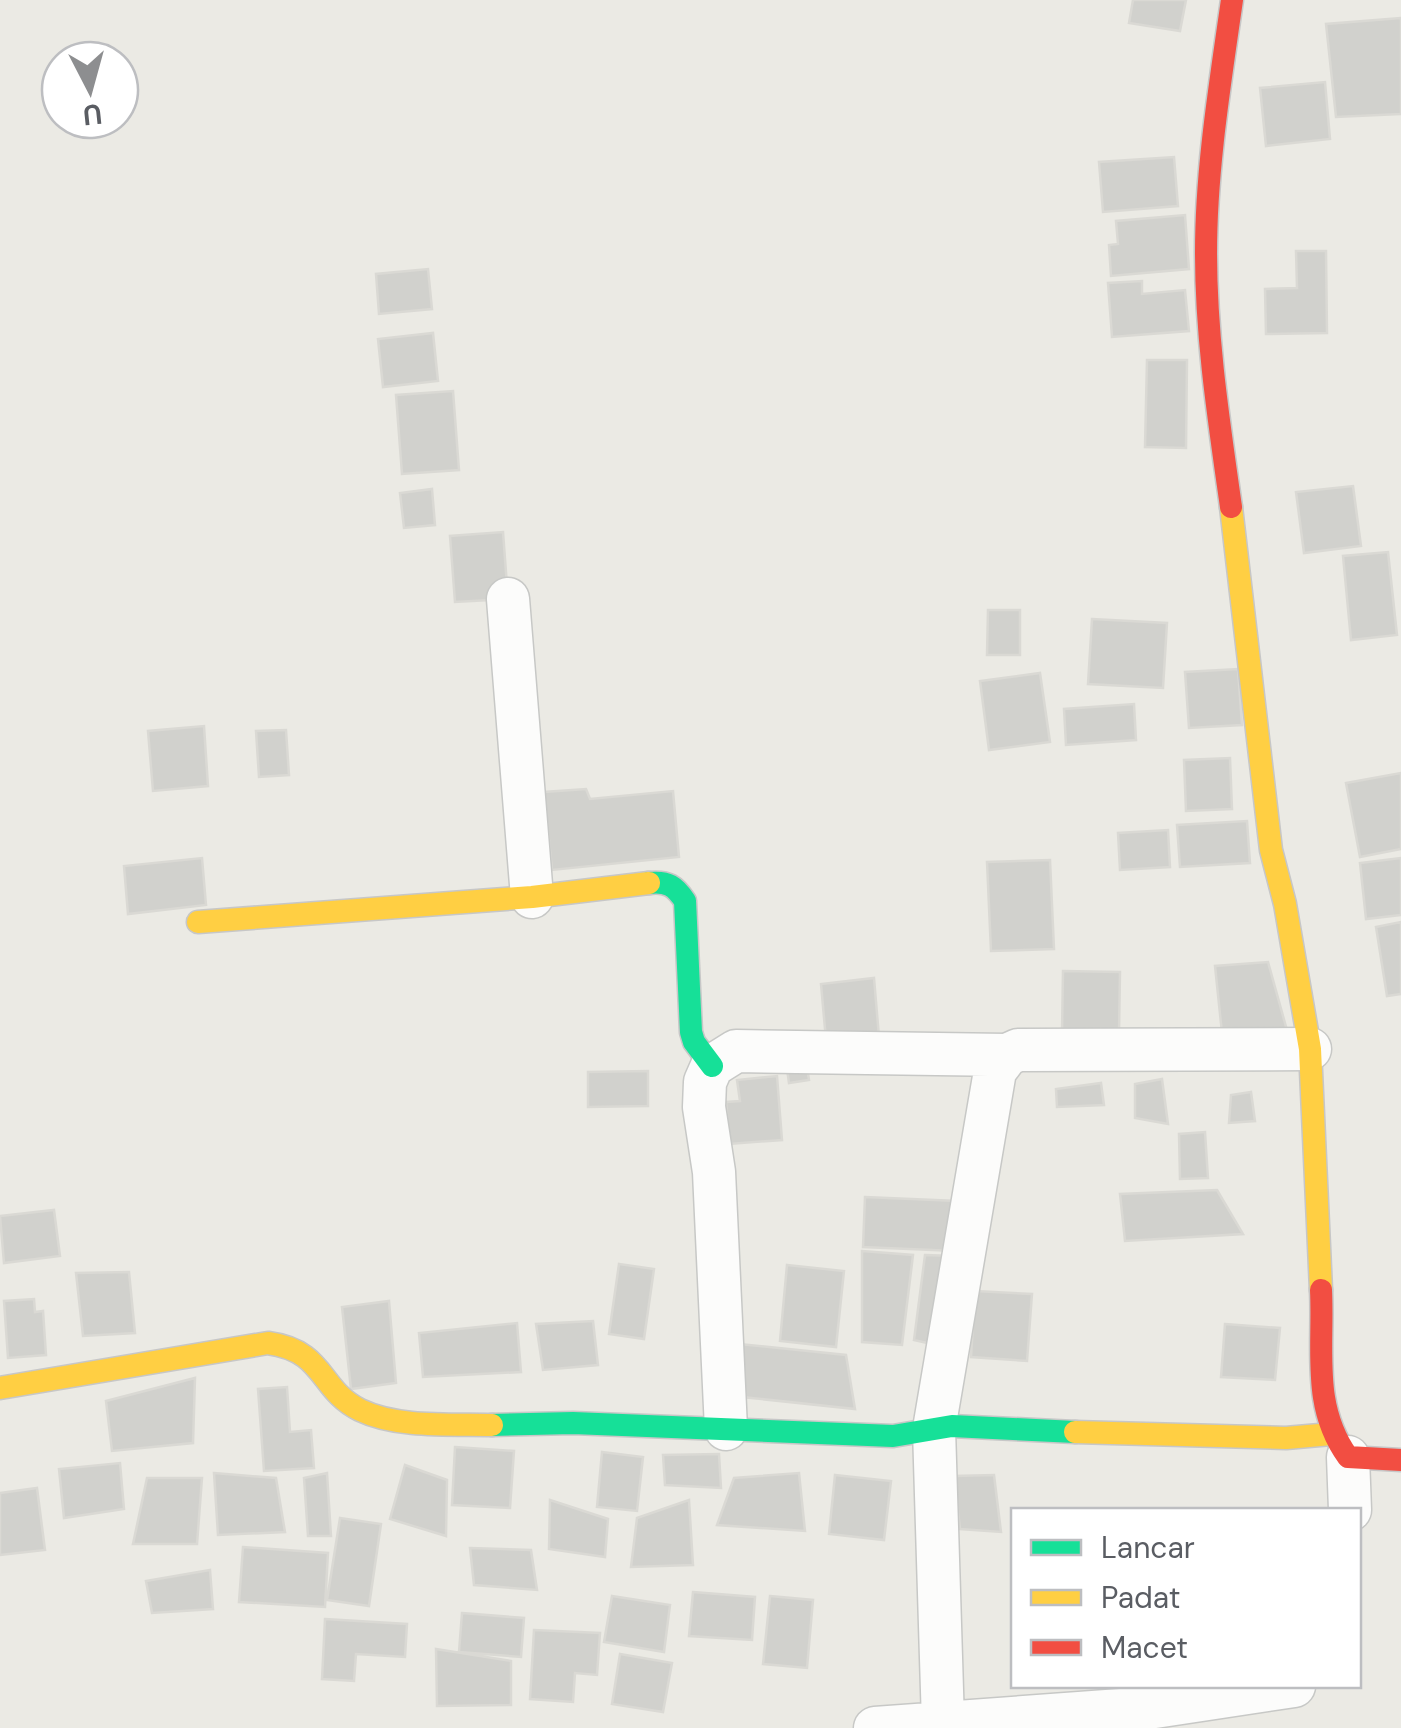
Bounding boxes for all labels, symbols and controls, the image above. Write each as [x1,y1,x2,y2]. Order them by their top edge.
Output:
north arrow [40,40,140,140]
text: U [81,95,104,134]
legend [1011,1508,1361,1688]
text: Lancar [1101,1528,1195,1567]
text: Padat [1101,1578,1181,1617]
text: Macet [1101,1628,1188,1667]

